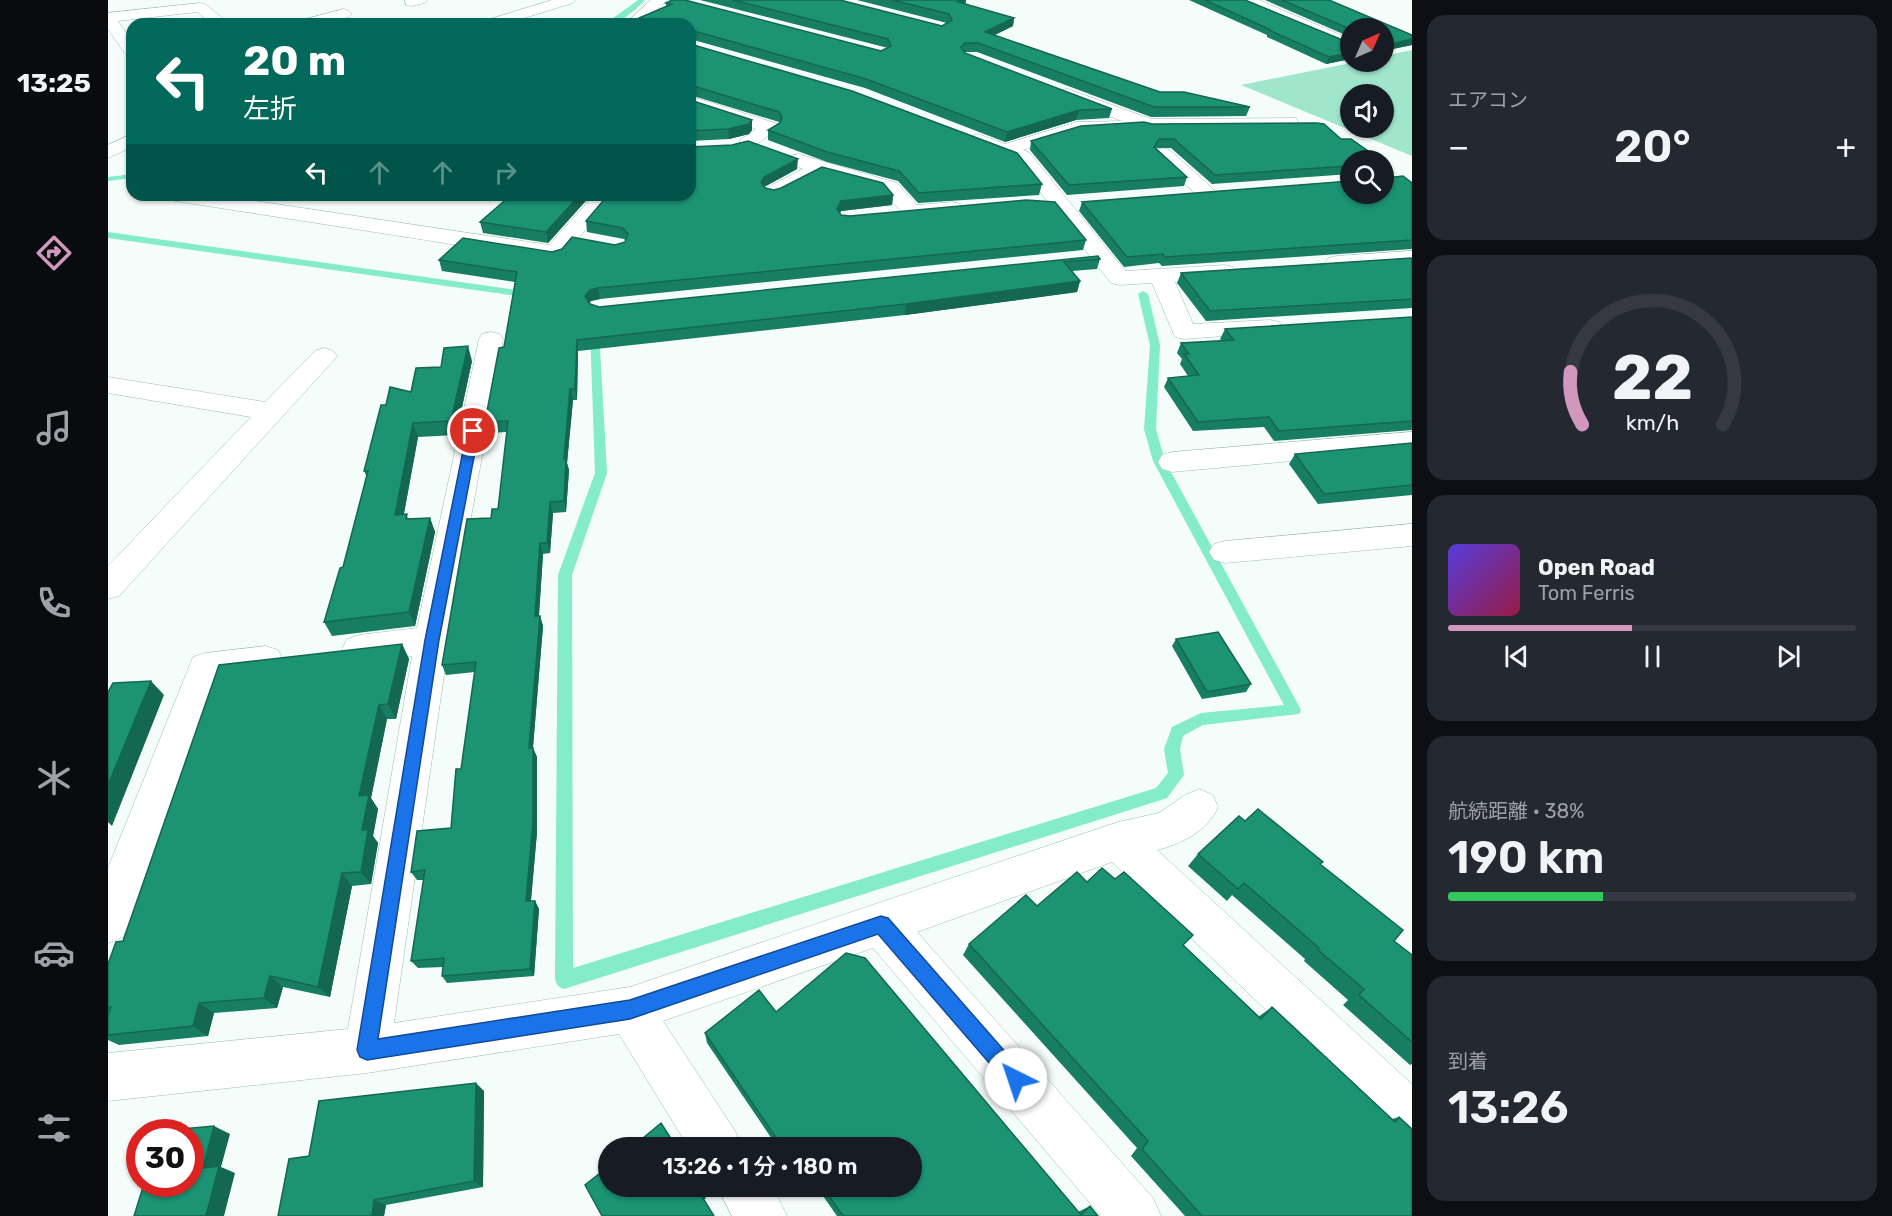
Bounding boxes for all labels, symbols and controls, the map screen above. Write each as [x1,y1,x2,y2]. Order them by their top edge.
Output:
north arrow [1340,18,1394,72]
map controls [1340,18,1394,204]
text: 20 m [243,36,346,86]
icon: left [144,42,222,120]
text: 13:25 [17,67,91,99]
button: sound [1340,84,1394,138]
text: エアコン [1448,88,1528,112]
text: 左折 [243,93,297,125]
text: 20° [1614,120,1691,173]
text: − [1448,127,1469,166]
text: + [1835,127,1856,166]
button: search [1340,150,1394,204]
icon: left [300,156,333,189]
icon: ahead [363,156,396,189]
icon: ahead [426,156,459,189]
icon: right [489,156,522,189]
icon: directions [33,232,75,274]
text: 22 [1611,341,1693,415]
pin [447,405,498,456]
icon: music [33,407,75,449]
text: km/h [1625,410,1679,435]
icon: arrive [456,414,489,447]
text: Open Road [1538,554,1655,581]
text: Tom Ferris [1538,581,1635,605]
icon: phone [33,582,75,624]
icon: previous [1500,640,1533,673]
icon: pause [1636,640,1669,673]
icon: next [1772,640,1805,673]
icon: climate [33,757,75,799]
text: 航続距離 · 38% [1448,799,1584,823]
text: 190 km [1448,831,1604,884]
icon: car [33,932,75,974]
position arrow [984,1047,1048,1111]
text: 到着 [1448,1049,1488,1073]
text: 13:26 [1448,1081,1569,1134]
icon: filters [33,1107,75,1149]
speed limit sign: 30 [126,1119,204,1197]
text: 13:26 · 1 分 · 180 m [662,1153,858,1180]

